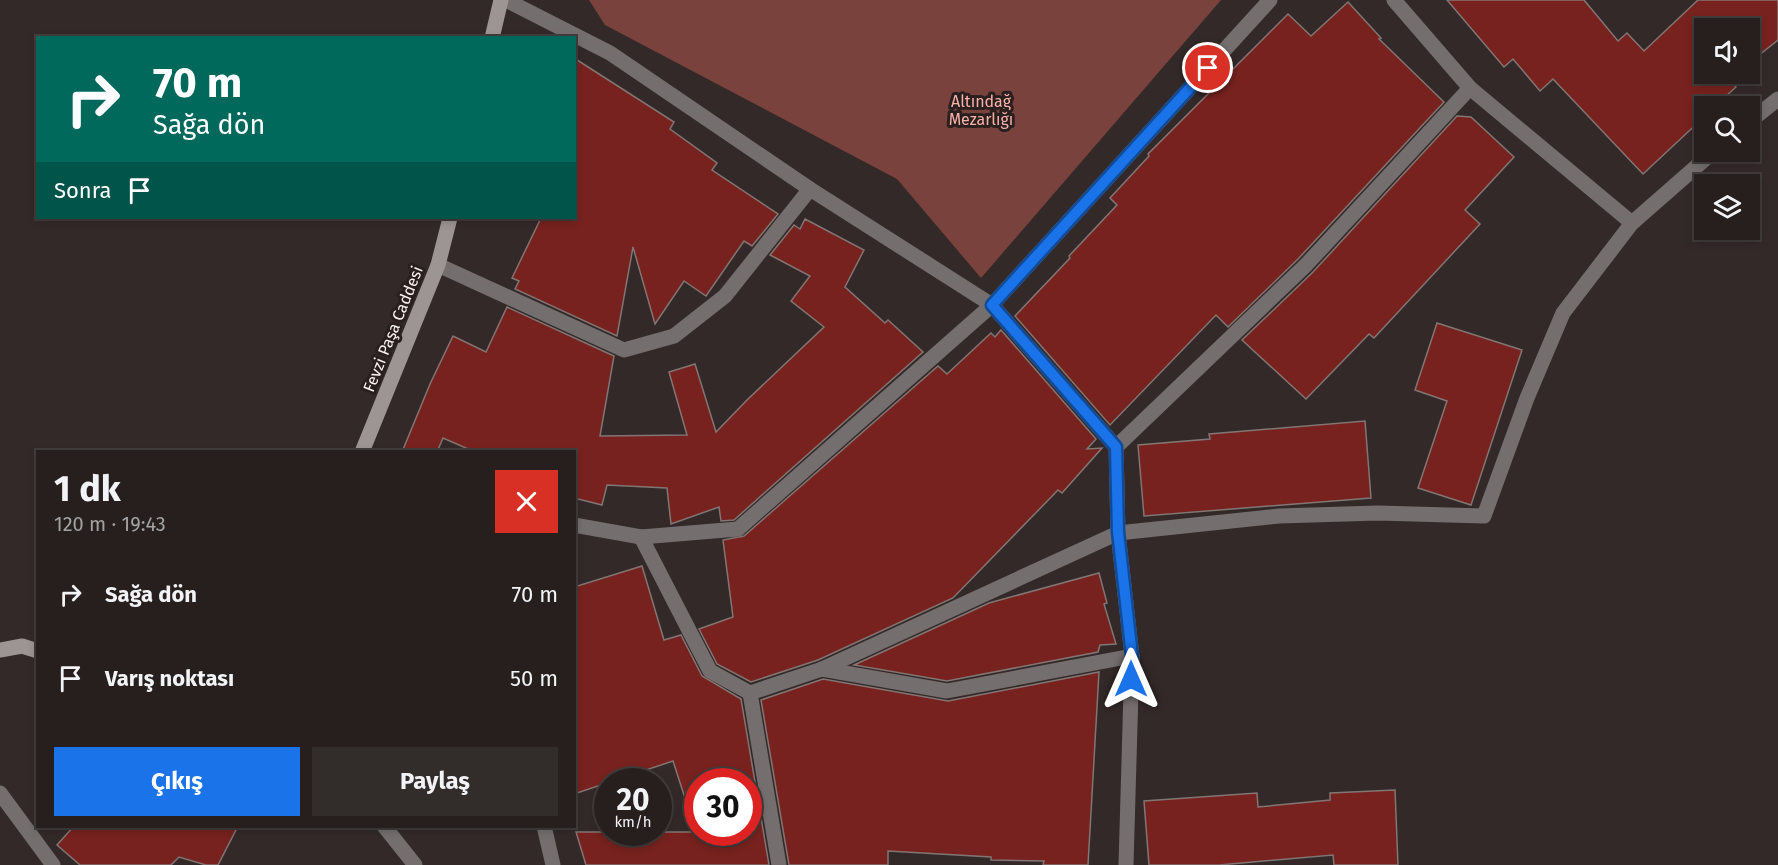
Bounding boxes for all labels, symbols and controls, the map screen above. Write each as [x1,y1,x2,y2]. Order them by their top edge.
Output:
map controls [1694,18,1760,240]
button: sound [1694,18,1760,84]
pin [1182,42,1233,93]
icon: arrive [1191,51,1224,84]
text: 70 m [153,58,242,108]
icon: right [54,60,132,138]
park label: Altındağ Mezarlığı [949,92,1013,129]
button: search [1694,96,1760,162]
text: Sağa dön [153,109,265,141]
icon: arrive [123,174,156,207]
button: layers [1694,174,1760,240]
text: Sonra [54,177,111,204]
street label: Fevzi Paşa Caddesi [359,263,428,395]
text: 1 dk [54,467,121,511]
button: close [495,470,558,533]
text: 120 m · 19:43 [54,512,166,536]
icon: right [54,578,87,611]
text: Sağa dön [105,581,197,608]
text: 70 m [512,581,558,608]
position arrow [1099,647,1163,711]
icon: arrive [54,662,87,695]
text: Varış noktası [105,665,234,692]
text: 50 m [510,665,558,692]
button: Çıkış [54,747,300,816]
button: Paylaş [312,747,558,816]
speed limit sign: 30 [684,768,762,846]
text: 20 [616,782,650,818]
text: km/h [614,813,652,831]

